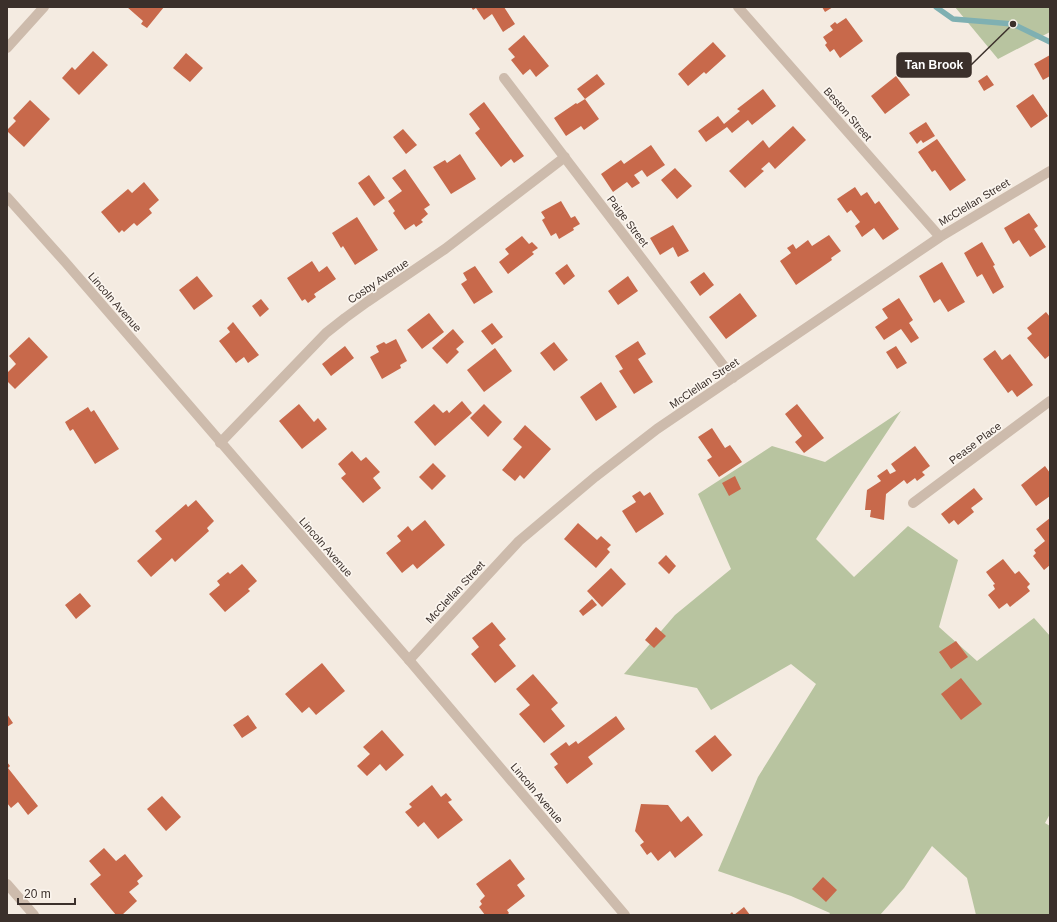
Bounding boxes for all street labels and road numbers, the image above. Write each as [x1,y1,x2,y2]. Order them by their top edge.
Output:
street label: Beston Street [822,85,874,143]
street label: McClellan Street [936,176,1012,228]
street label: Paige Street [605,193,651,249]
street label: Cosby Avenue [345,256,411,306]
street label: Lincoln Avenue [86,270,144,334]
street label: McClellan Street [667,355,741,411]
street label: Pease Place [947,420,1003,466]
street label: Lincoln Avenue [297,515,355,579]
street label: McClellan Street [423,558,487,626]
street label: Lincoln Avenue [508,761,566,825]

